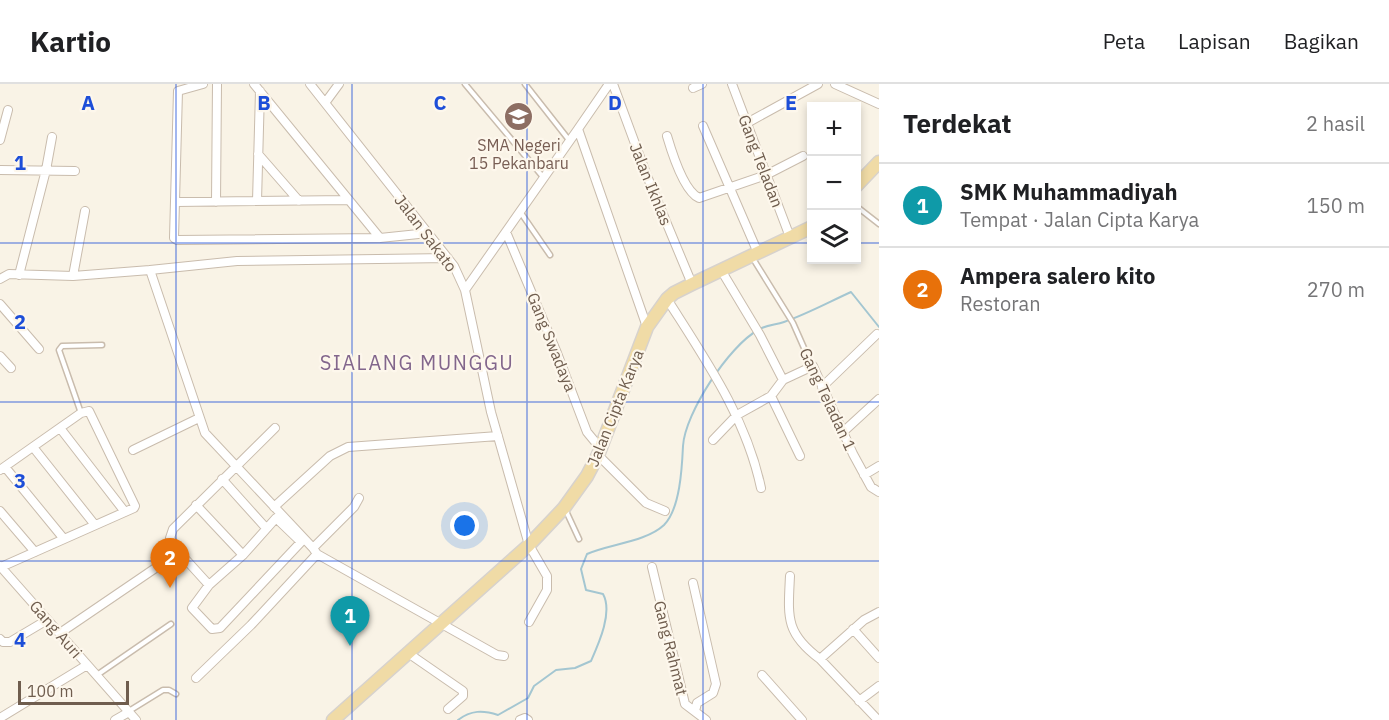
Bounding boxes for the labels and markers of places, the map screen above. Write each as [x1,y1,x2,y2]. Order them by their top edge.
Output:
school or university icon: SMA Negeri 15 Pekanbaru [503,101,535,133]
place label: SMA Negeri 15 Pekanbaru [469,135,569,173]
pin: 2 [150,538,190,588]
pin: 1 [330,596,370,646]

